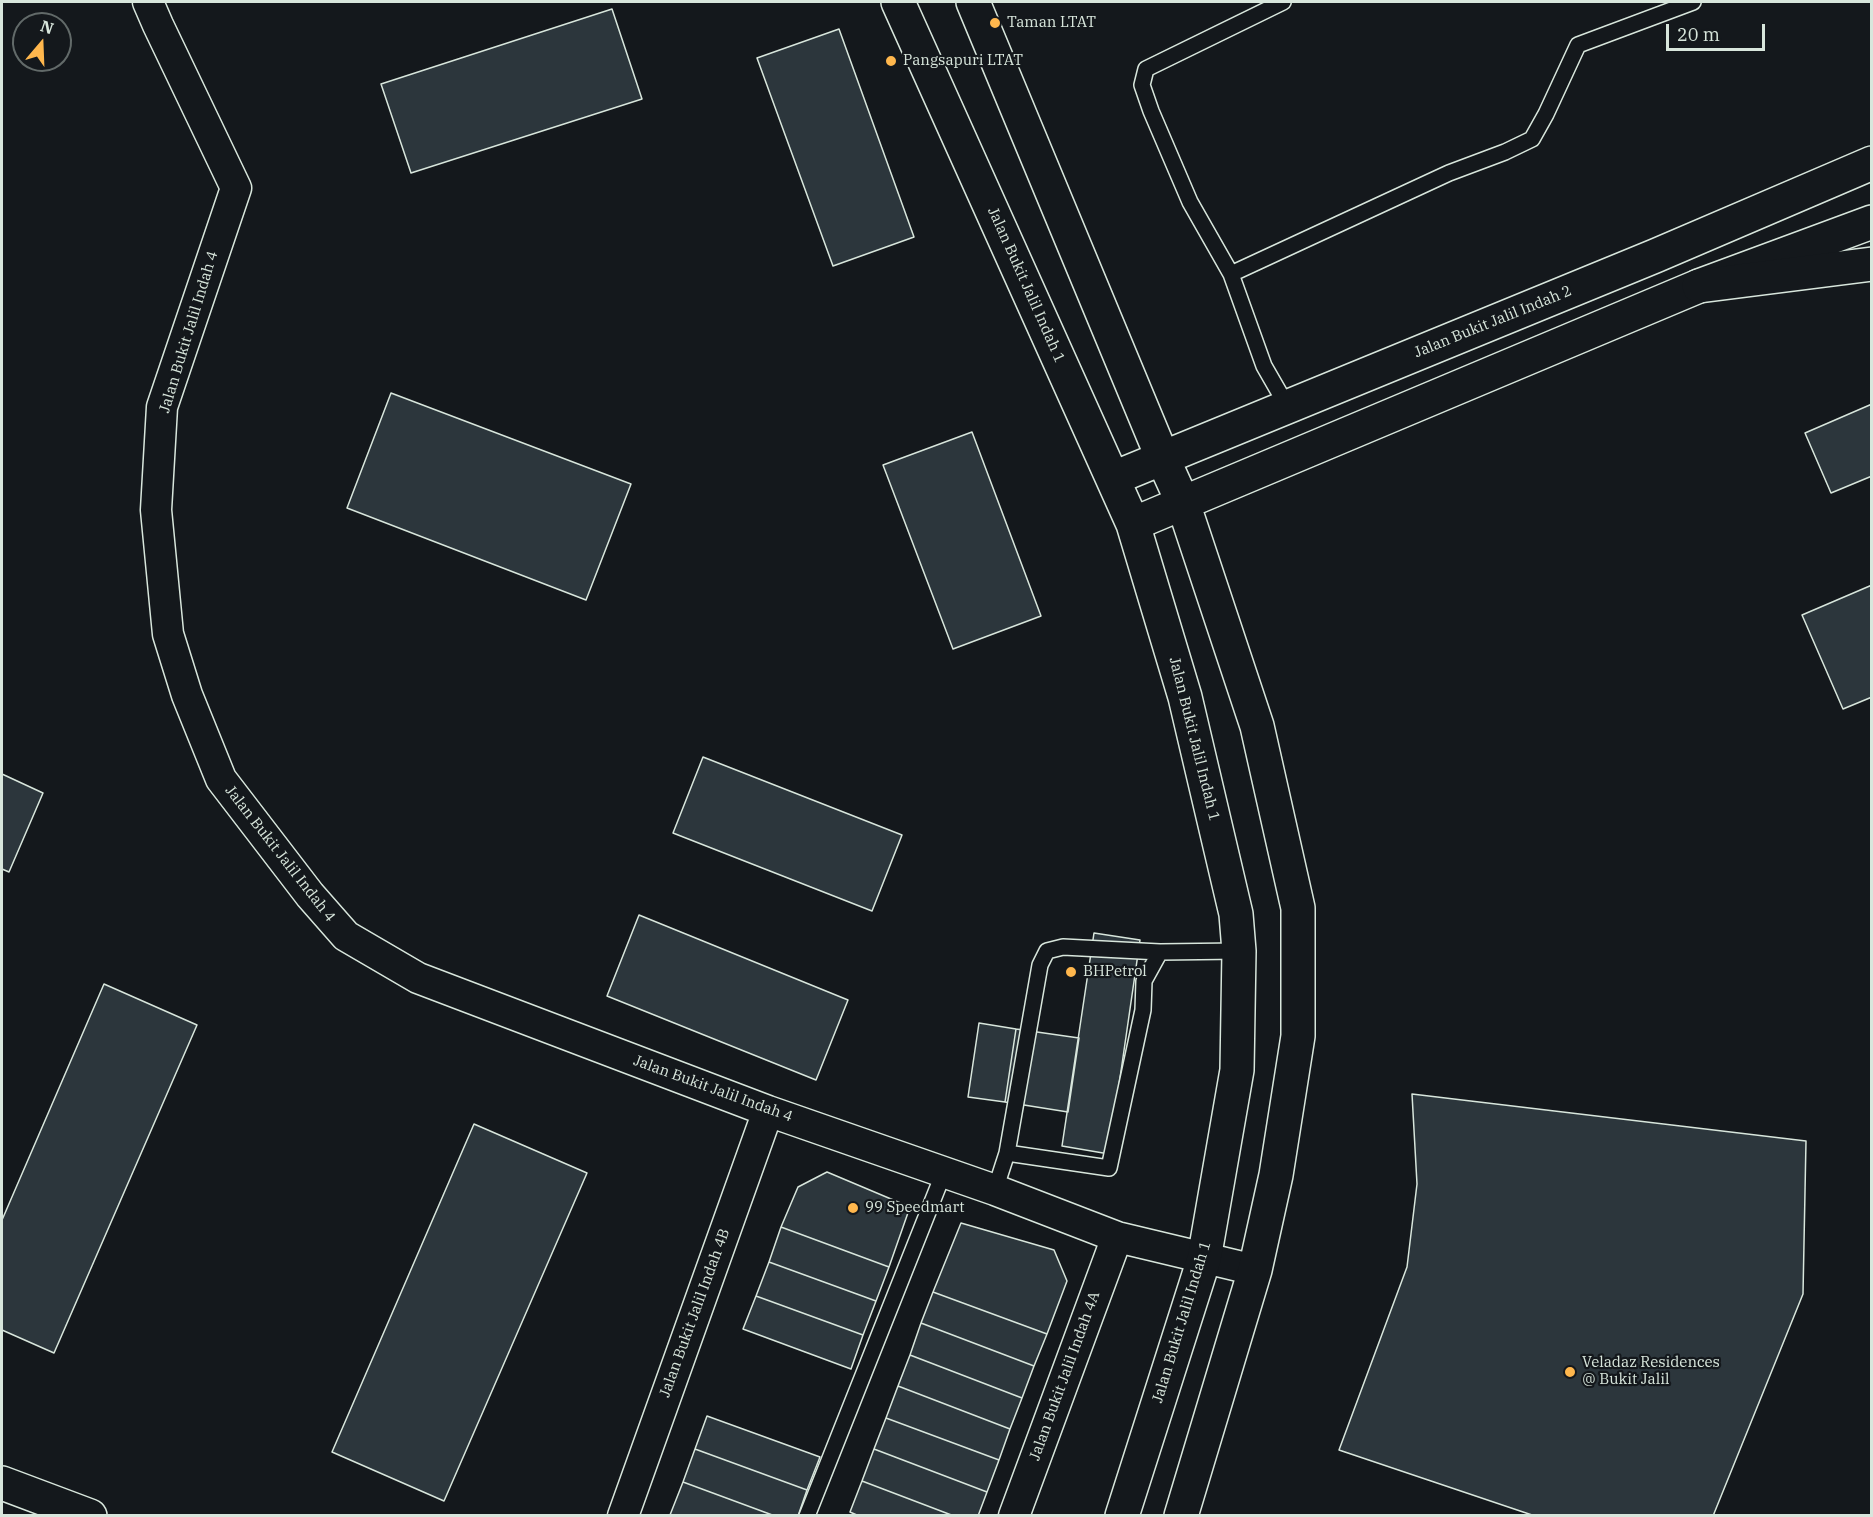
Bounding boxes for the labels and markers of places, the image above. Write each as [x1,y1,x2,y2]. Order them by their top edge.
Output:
place label: Taman LTAT [1007,14,1096,32]
marker: Taman LTAT [988,16,1002,30]
place label: Pangsapuri LTAT [903,52,1023,70]
marker: Pangsapuri LTAT [884,54,898,68]
place label: BHPetrol [1083,963,1147,981]
marker: BHPetrol [1064,965,1078,979]
place label: 99 Speedmart [865,1199,964,1217]
marker: 99 Speedmart [846,1201,860,1215]
place label: Veladaz Residences @ Bukit Jalil [1582,1354,1720,1389]
marker: Veladaz Residences @ Bukit Jalil [1563,1365,1577,1379]

